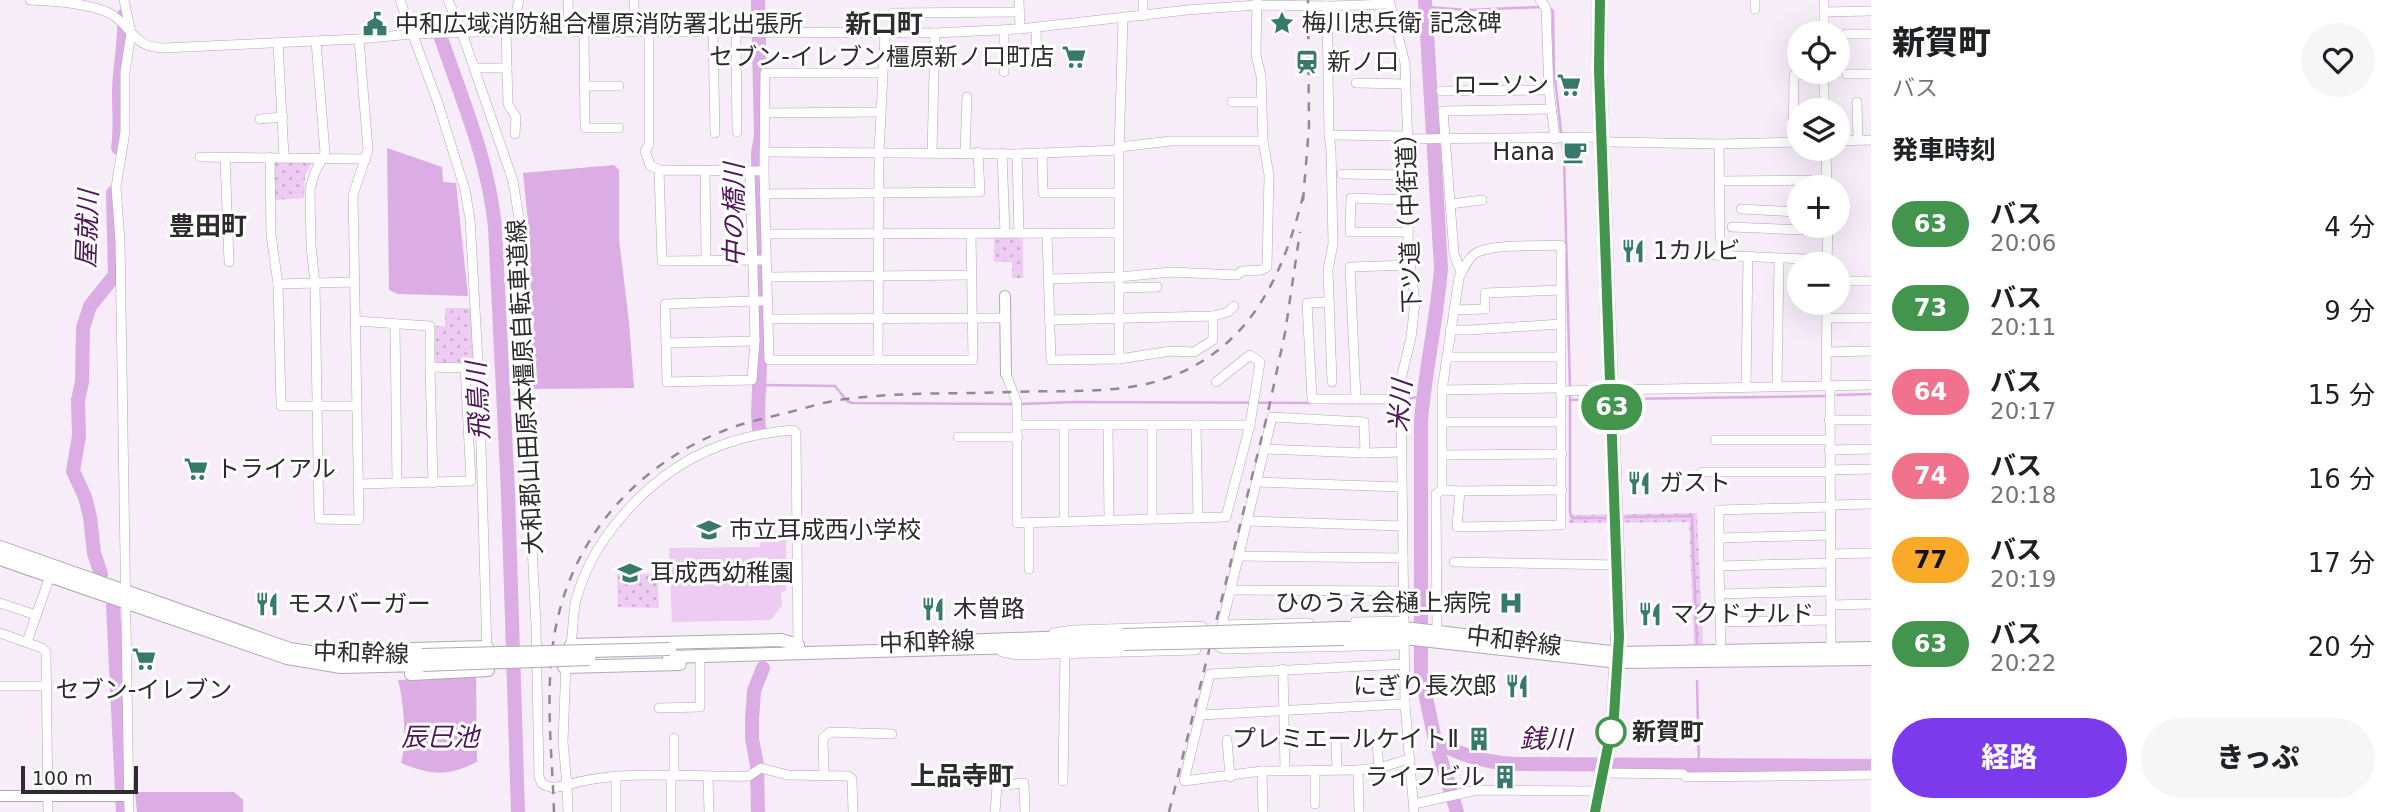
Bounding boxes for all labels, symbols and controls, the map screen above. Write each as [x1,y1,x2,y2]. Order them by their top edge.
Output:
district label: 新口町 [845,9,923,39]
place icon: 梅川忠兵衛 記念碑 [1268,9,1296,37]
place label: 梅川忠兵衛 記念碑 [1302,9,1502,37]
public building icon: 中和広域消防組合橿原消防署北出張所 [361,10,389,38]
place label: 中和広域消防組合橿原消防署北出張所 [395,10,803,38]
map controls [1787,21,1850,315]
button: locate [1787,21,1850,84]
text: 新賀町 [1892,23,1991,62]
button: heart [2301,23,2375,97]
place label: セブン-イレブン橿原新ノ口町店 [709,43,1054,71]
supermarket icon: セブン-イレブン橿原新ノ口町店 [1060,43,1088,71]
station icon: 新ノ口 [1293,48,1321,76]
place label: 新ノ口 [1327,48,1399,76]
place label: ローソン [1453,71,1549,99]
supermarket icon: ローソン [1555,71,1583,99]
text: バス [1892,75,1938,101]
button: layers [1787,98,1850,161]
street label: 下ツ道（中街道） [1392,121,1426,313]
text: 発車時刻 [1892,135,1996,165]
place label: Hana [1492,138,1555,166]
cafe icon: Hana [1561,138,1589,166]
water label: 中の橋川 [719,160,749,267]
button: + [1787,175,1850,238]
water label: 屋就川 [71,187,103,269]
text: バス [1990,199,2042,229]
text: 63 [1914,210,1947,238]
district label: 豊田町 [169,211,247,241]
text: 4 分 [2324,212,2375,242]
street label: 大和郡山田原本橿原自転車道線 [502,218,548,556]
text: 20:06 [1990,230,2056,256]
restaurant icon: 1カルビ [1619,237,1647,265]
place label: 1カルビ [1653,237,1740,265]
button: − [1787,252,1850,315]
text: バス [1990,283,2042,313]
text: 73 [1914,294,1947,322]
text: 9 分 [2324,296,2375,326]
text: 20:11 [1990,314,2056,340]
water label: 飛鳥川 [461,358,495,441]
text: バス [1990,367,2042,397]
water label: 米川 [1383,376,1417,433]
text: 64 [1914,378,1947,406]
text: 15 分 [2308,380,2375,410]
line badge: 63 [1580,384,1644,430]
text: 63 [1595,393,1629,421]
text: 20:17 [1990,398,2056,424]
text: バス [1990,451,2042,481]
supermarket icon: トライアル [182,455,210,483]
place label: トライアル [216,455,336,483]
text: 74 [1914,462,1947,490]
text: 16 分 [2308,464,2375,494]
restaurant icon: ガスト [1625,469,1653,497]
place label: ガスト [1659,469,1731,497]
text: 20:18 [1990,482,2056,508]
school or university icon: 市立耳成西小学校 [695,516,723,544]
place label: 市立耳成西小学校 [729,516,921,544]
text: バス [1990,535,2042,565]
text: 77 [1914,546,1947,574]
text: 17 分 [2308,548,2375,578]
school or university icon: 耳成西幼稚園 [616,559,644,587]
place label: 耳成西幼稚園 [650,559,794,587]
text: 20:19 [1990,566,2056,592]
place label: ひのうえ会樋上病院 [1275,589,1491,617]
hospital icon: ひのうえ会樋上病院 [1497,589,1525,617]
restaurant icon: モスバーガー [253,590,281,618]
place label: モスバーガー [287,590,431,618]
restaurant icon: 木曽路 [919,595,947,623]
place label: 木曽路 [953,595,1025,623]
restaurant icon: マクドナルド [1636,600,1664,628]
place label: マクドナルド [1670,600,1814,628]
text: バス [1990,619,2042,649]
street label: 中和幹線 [1465,621,1563,661]
street label: 中和幹線 [879,626,975,658]
text: 63 [1914,630,1947,658]
text: 20 分 [2308,632,2375,662]
street label: 中和幹線 [313,637,409,669]
supermarket icon: セブン-イレブン [130,645,158,673]
text: 20:22 [1990,650,2056,676]
place label: にぎり長次郎 [1353,672,1497,700]
restaurant icon: にぎり長次郎 [1503,672,1531,700]
place label: セブン-イレブン [56,676,232,704]
marker: 新賀町 [1596,717,1626,747]
place label: 新賀町 [1632,718,1704,746]
button: 経路 [1892,718,2127,798]
button: きっぷ [2141,718,2375,798]
water label: 辰巳池 [401,722,482,752]
water label: 銭川 [1520,724,1575,755]
place label: プレミエールケイトⅡ [1232,725,1459,753]
building icon: プレミエールケイトⅡ [1465,725,1493,753]
district label: 上品寺町 [910,761,1014,791]
scale bar [21,763,138,795]
place label: ライフビル [1365,763,1485,791]
building icon: ライフビル [1491,763,1519,791]
text: 100 m [32,767,93,789]

